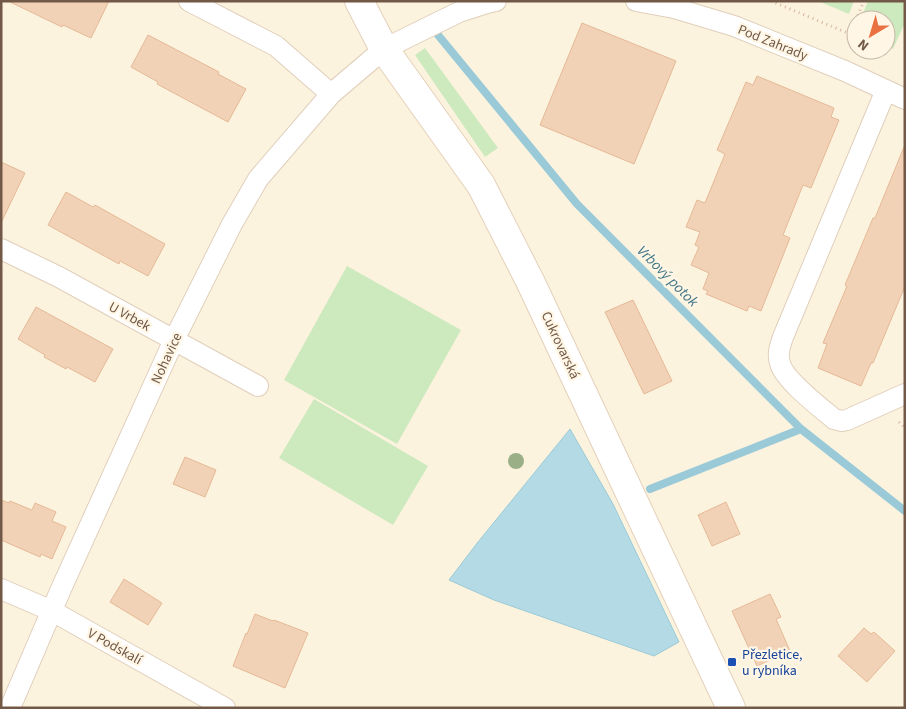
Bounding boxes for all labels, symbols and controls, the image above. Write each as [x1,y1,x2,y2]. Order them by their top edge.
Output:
north arrow [846,10,896,60]
street label: Pod Zahrady [735,20,811,66]
text: N [854,34,873,55]
water label: Vrbový potok [632,241,704,313]
street label: U Vrbek [105,297,154,337]
street label: Cukrovarská [536,308,584,383]
street label: Nohavice [146,330,187,387]
street label: V Podskalí [84,624,146,670]
place label: Přezletice, u rybníka [742,645,803,681]
marker: Přezletice, u rybníka [726,656,738,668]

